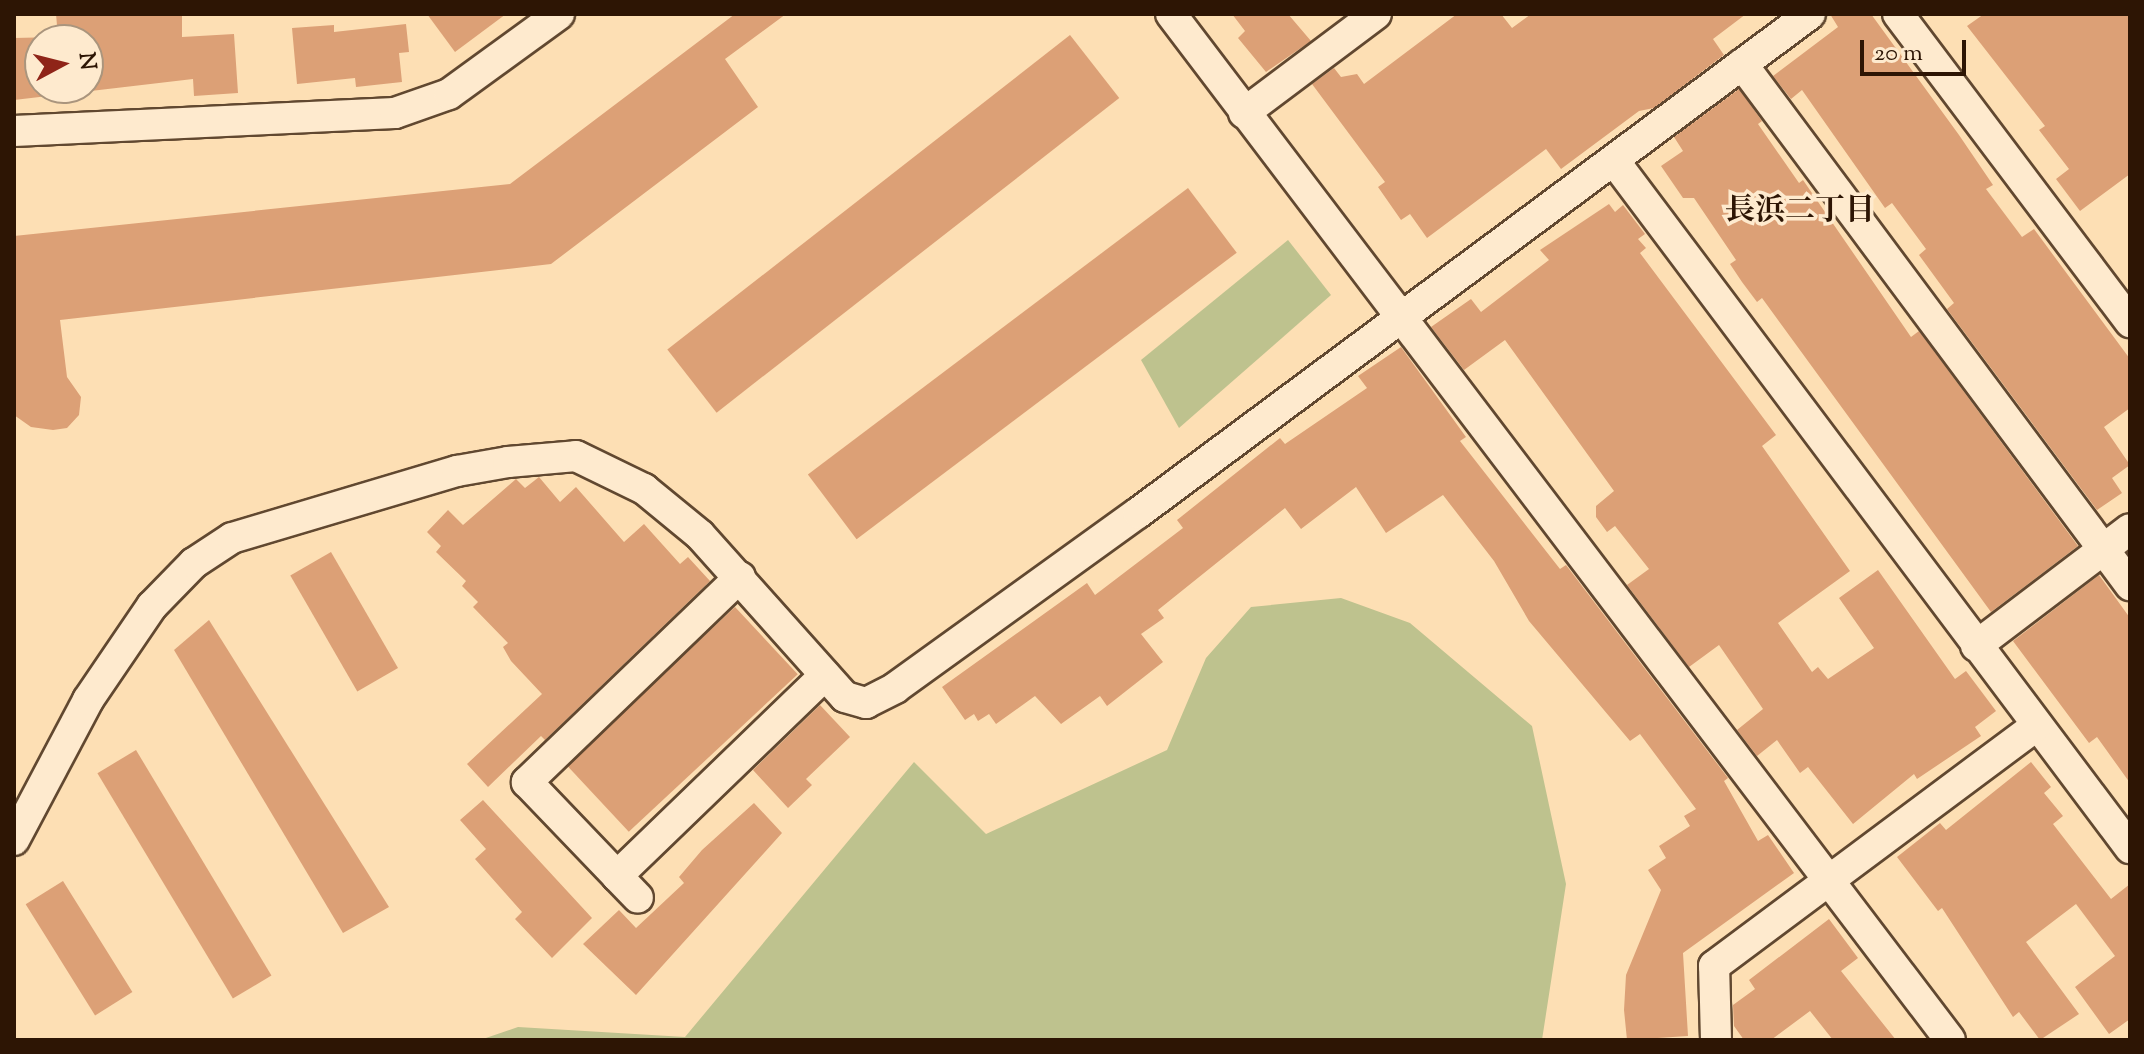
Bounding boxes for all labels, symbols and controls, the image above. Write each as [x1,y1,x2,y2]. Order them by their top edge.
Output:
north arrow [24,24,104,104]
scale bar [1864,24,1970,74]
text: 20 m [1874,37,1923,71]
text: N [69,51,103,72]
district label: 長浜二丁目 [1725,194,1875,230]

